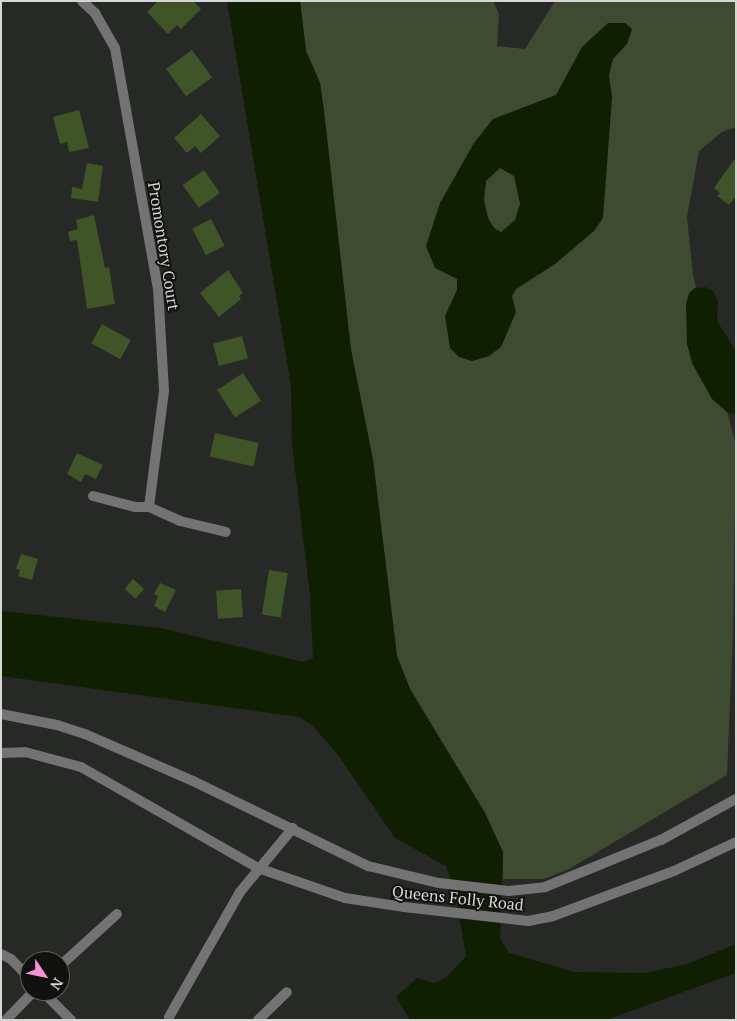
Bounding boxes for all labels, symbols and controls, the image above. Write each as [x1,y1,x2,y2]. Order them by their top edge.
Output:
street label: Promontory Court [144,180,184,312]
street label: Queens Folly Road [391,882,525,914]
north arrow [20,951,70,1001]
text: N [46,974,68,994]

